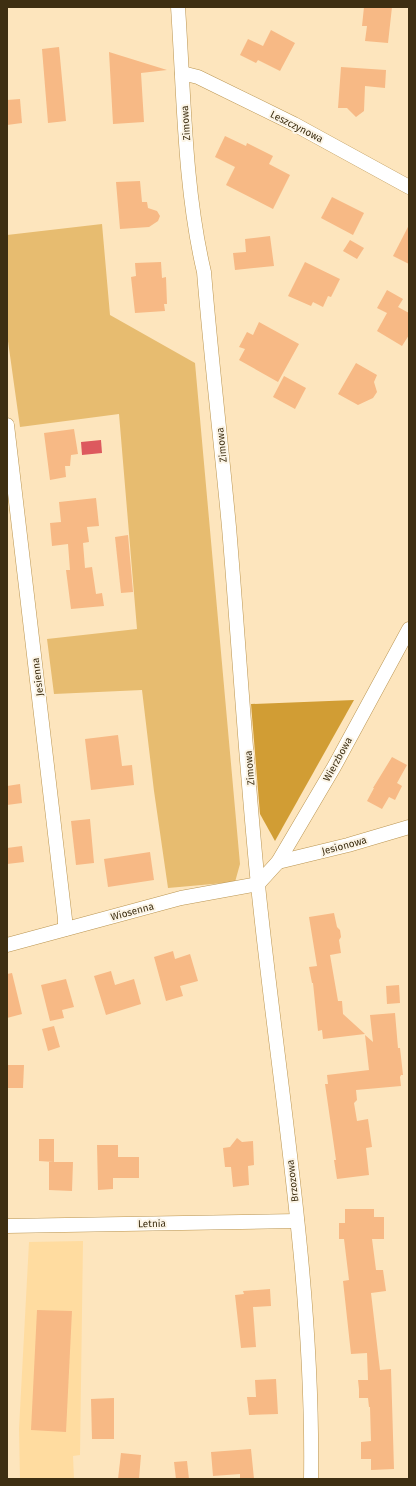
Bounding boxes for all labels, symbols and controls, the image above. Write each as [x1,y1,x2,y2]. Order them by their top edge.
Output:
street label: Zimowa [179,105,193,141]
street label: Leszczynowa [268,109,325,145]
street label: Zimowa [214,427,230,463]
street label: Jesienna [30,657,46,697]
street label: Wierzbowa [321,735,355,784]
street label: Zimowa [242,750,257,786]
street label: Jesionowa [320,834,368,858]
street label: Wiosenna [109,900,155,923]
street label: Brzozowa [284,1159,302,1203]
street label: Letnia [138,1218,166,1230]

